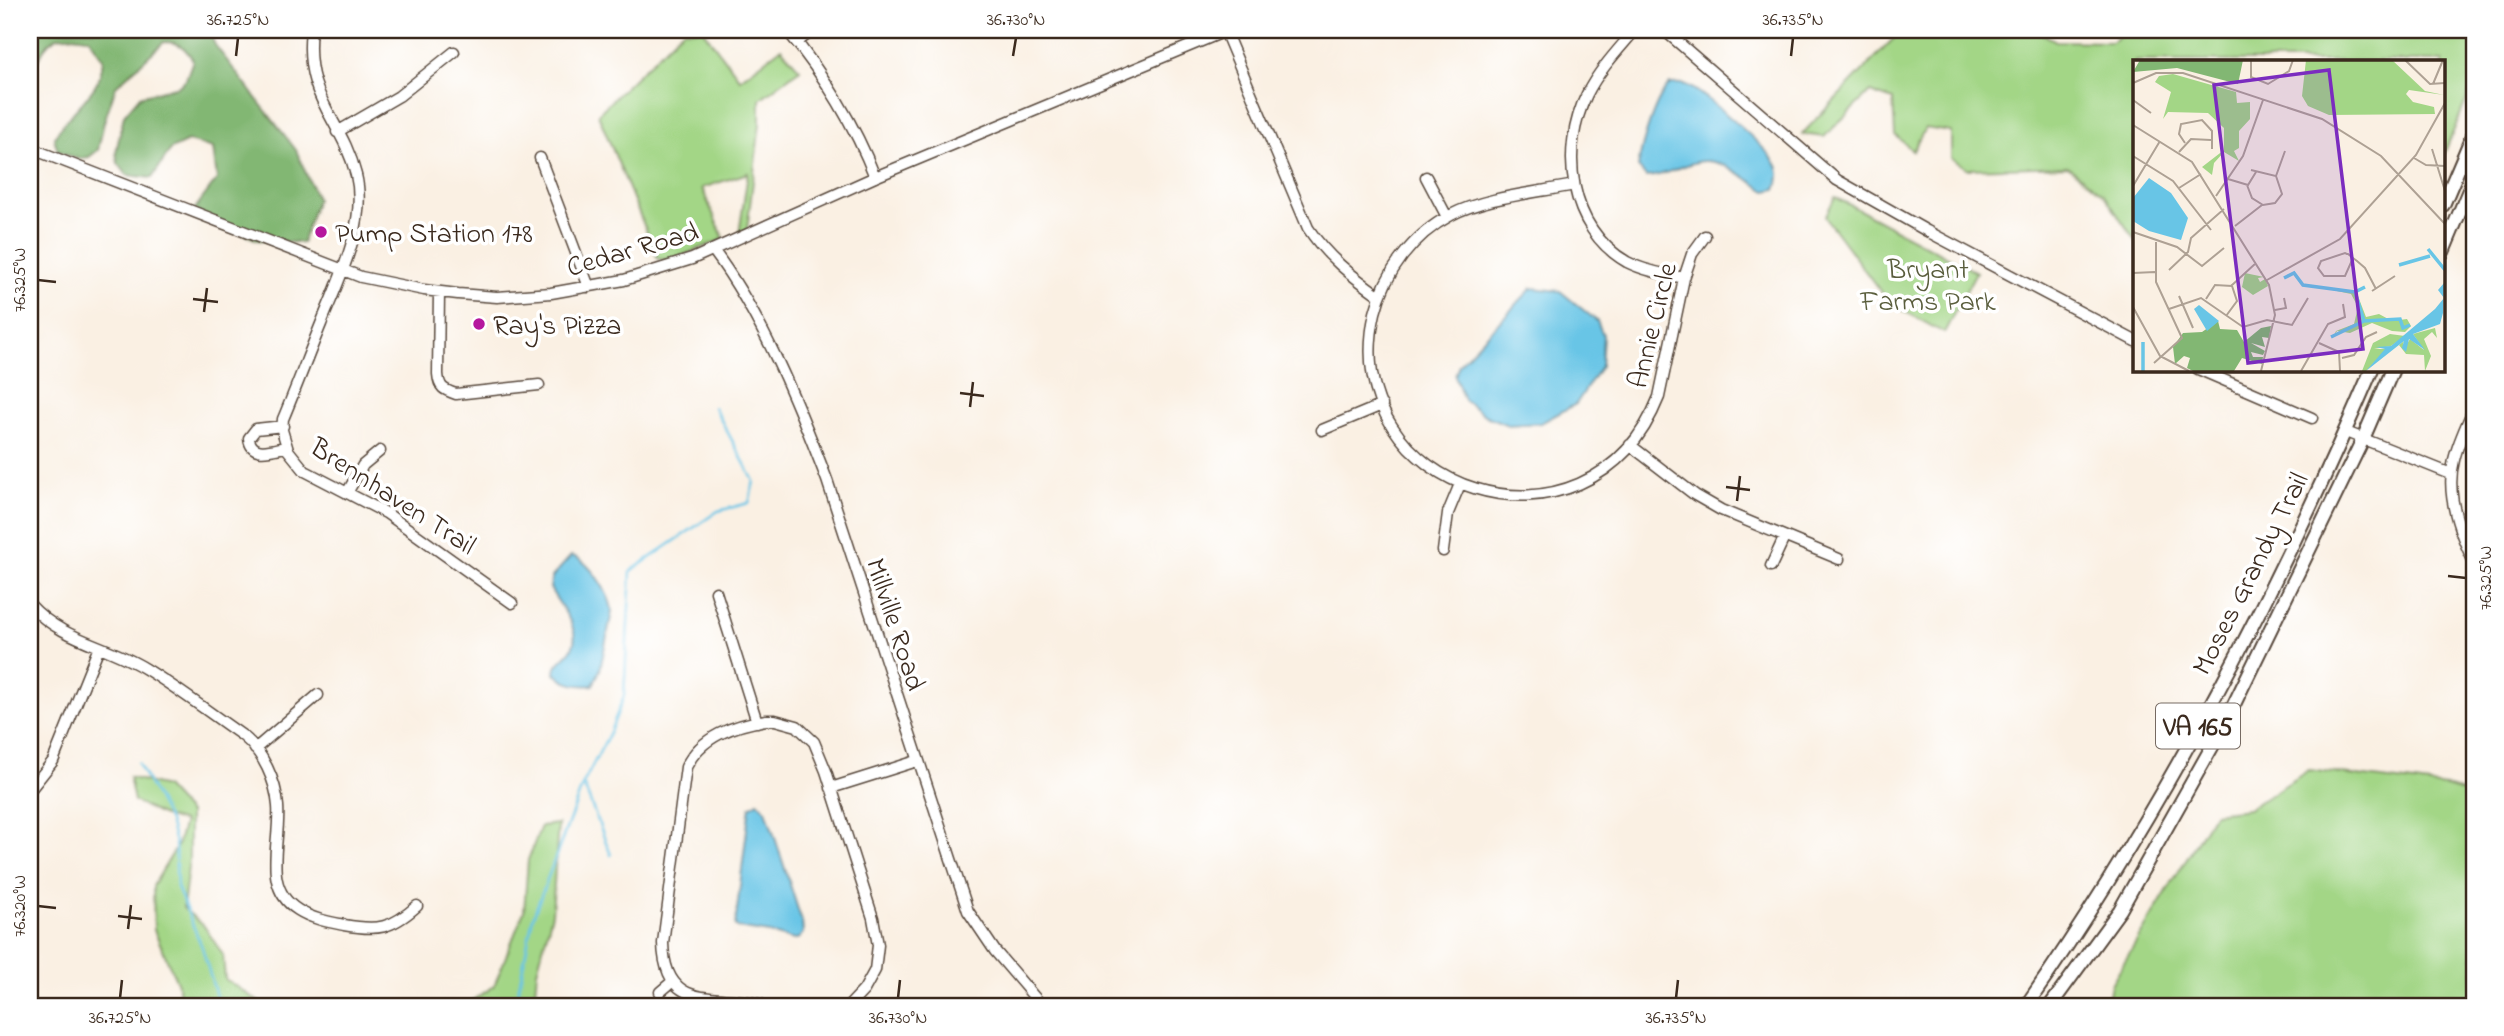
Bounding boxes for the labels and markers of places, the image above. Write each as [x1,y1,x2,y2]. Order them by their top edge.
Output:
place label: Pump Station 178 [335,215,533,256]
marker: Pump Station 178 [313,224,329,240]
place label: Ray's Pizza [493,307,622,348]
marker: Ray's Pizza [471,316,487,332]

